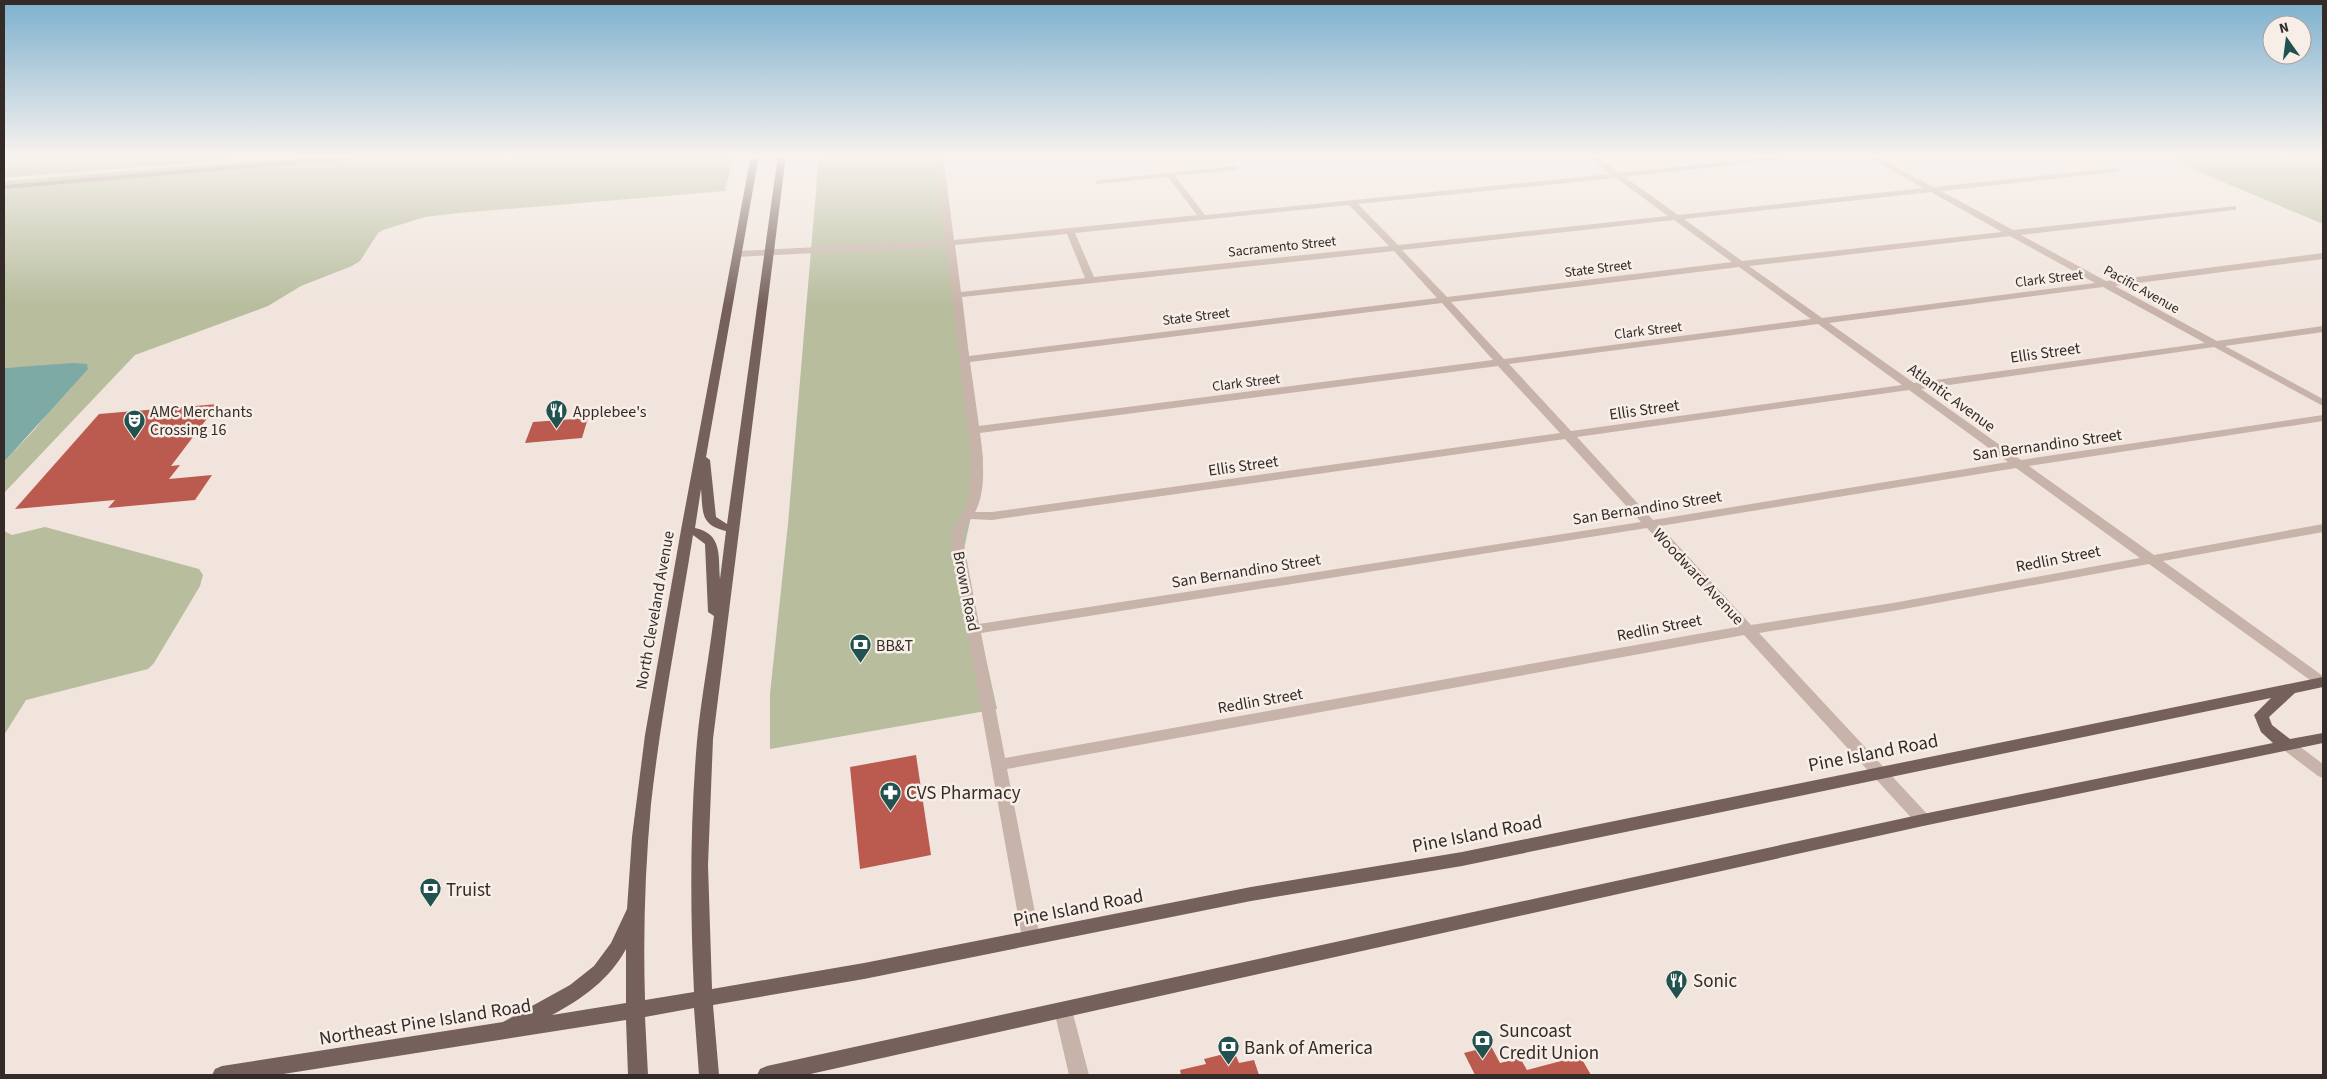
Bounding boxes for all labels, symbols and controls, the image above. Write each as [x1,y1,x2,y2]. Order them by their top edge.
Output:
north arrow [2262,15,2312,65]
text: N [2277,18,2291,39]
street label: Sacramento Street [1227,231,1337,263]
street label: State Street [1563,255,1633,283]
street label: Pacific Avenue [2100,261,2183,319]
street label: Clark Street [2014,265,2084,293]
street label: State Street [1161,303,1231,331]
street label: Clark Street [1613,317,1683,345]
street label: Ellis Street [2009,337,2082,369]
street label: Atlantic Avenue [1903,358,2000,437]
street label: Clark Street [1211,369,1281,397]
street label: Ellis Street [1608,394,1681,426]
restaurant icon: Applebee's [545,399,569,430]
place label: AMC Merchants Crossing 16 [150,401,253,441]
place label: Applebee's [573,401,647,423]
theatre icon: AMC Merchants Crossing 16 [122,408,146,439]
street label: San Bernandino Street [1971,424,2124,466]
street label: Ellis Street [1207,450,1280,482]
street label: San Bernandino Street [1571,485,1724,531]
street label: Woodward Avenue [1648,523,1749,630]
street label: North Cleveland Avenue [630,529,680,691]
street label: Redlin Street [2014,540,2103,578]
street label: San Bernandino Street [1170,548,1323,594]
street label: Brown Road [947,549,985,633]
street label: Redlin Street [1615,609,1704,647]
bank icon: BB&T [848,633,872,664]
place label: BB&T [876,635,914,657]
street label: Redlin Street [1216,683,1305,719]
street label: Pine Island Road [1806,728,1941,779]
pharmacy icon: CVS Pharmacy [878,780,902,811]
place label: CVS Pharmacy [906,780,1021,807]
street label: Pine Island Road [1410,809,1545,860]
bank icon: Truist [418,877,442,908]
place label: Truist [446,877,491,904]
street label: Pine Island Road [1011,883,1146,934]
restaurant icon: Sonic [1665,968,1689,999]
place label: Sonic [1693,968,1738,995]
street label: Northeast Pine Island Road [317,992,533,1053]
place label: Suncoast Credit Union [1499,1018,1599,1067]
bank icon: Suncoast Credit Union [1471,1029,1495,1060]
bank icon: Bank of America [1216,1035,1240,1066]
place label: Bank of America [1244,1035,1373,1062]

